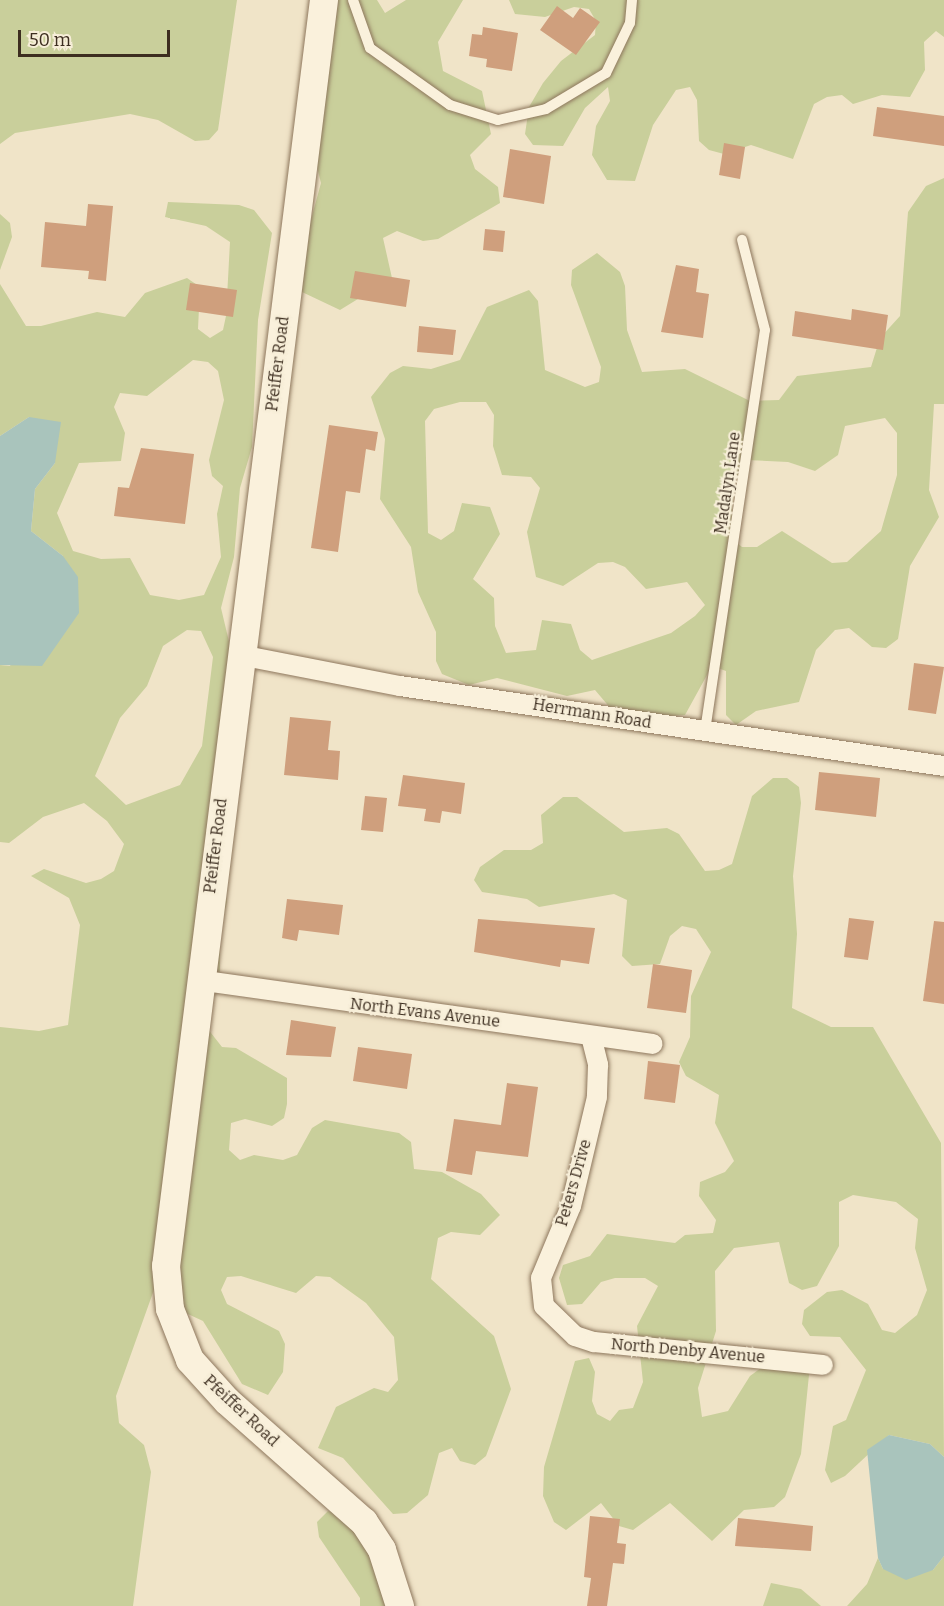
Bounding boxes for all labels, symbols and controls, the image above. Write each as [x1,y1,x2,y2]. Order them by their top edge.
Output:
scale bar [21,18,172,56]
text: 50 m [29,29,71,51]
street label: Pfeiffer Road [263,315,293,413]
street label: Madalyn Lane [711,431,745,535]
street label: Herrmann Road [531,695,653,733]
street label: Pfeiffer Road [201,797,231,895]
street label: North Evans Avenue [349,994,501,1032]
street label: Peters Drive [552,1137,596,1229]
street label: North Denby Avenue [610,1335,766,1367]
street label: Pfeiffer Road [199,1371,283,1451]

